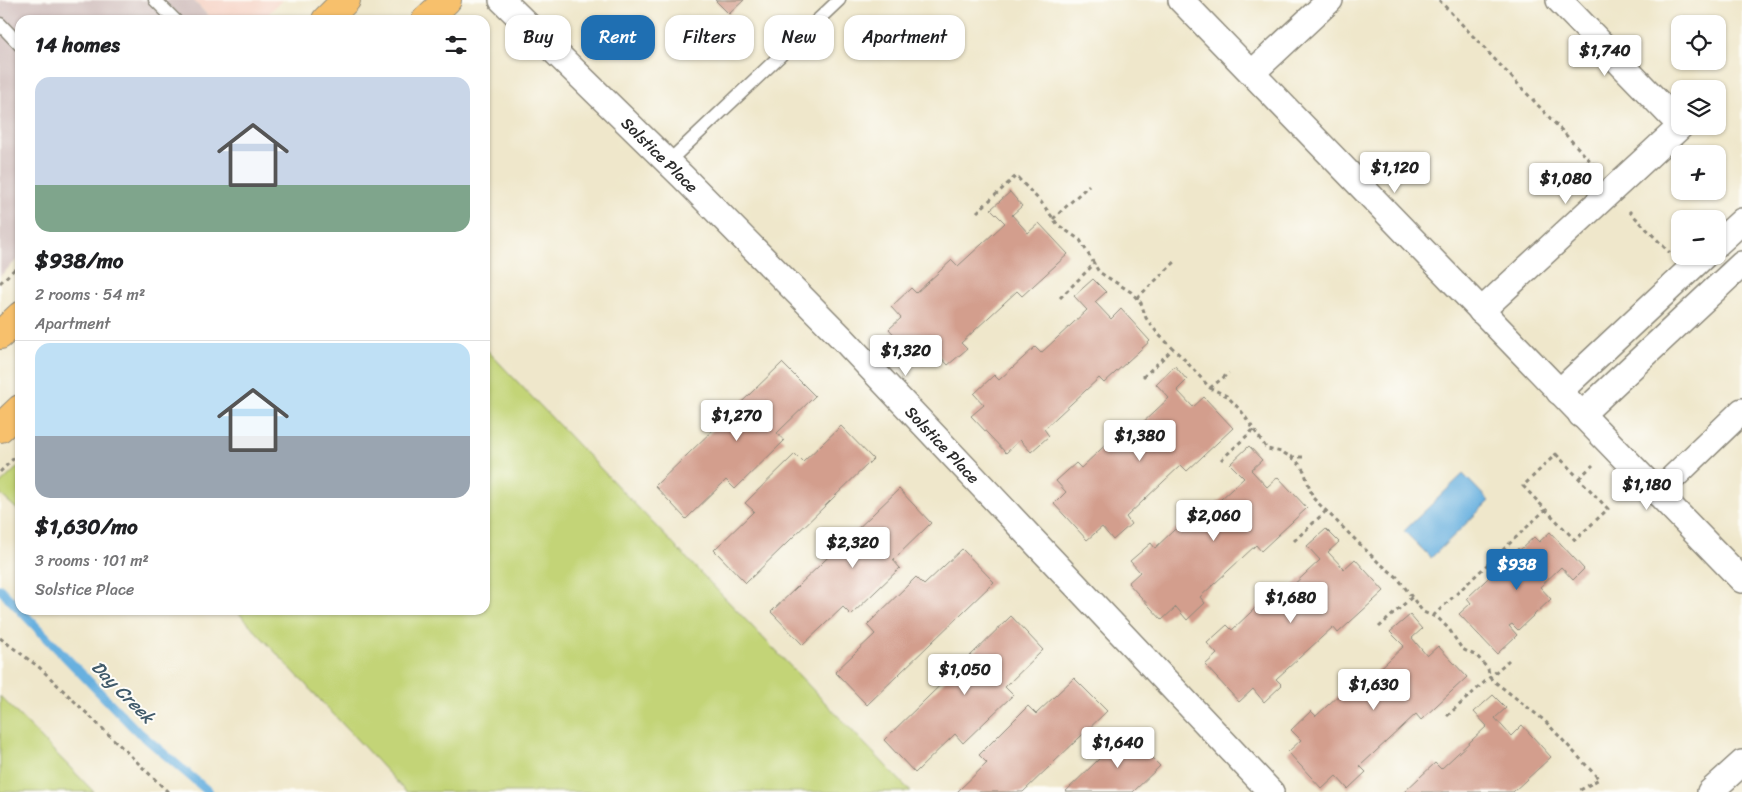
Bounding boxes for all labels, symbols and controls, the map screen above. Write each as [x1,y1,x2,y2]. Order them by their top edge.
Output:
chip: Buy [505,15,571,60]
chip: Rent [581,15,655,60]
chip: Filters [665,15,754,60]
chip: New [764,15,834,60]
chip: Apartment [844,15,965,60]
map controls [1671,15,1726,265]
button: locate [1671,15,1726,70]
text: 14 homes [35,26,120,64]
icon: filters [442,31,470,59]
pin: $1,740 [1564,34,1646,77]
text: $1,740 [1579,36,1631,65]
button: layers [1671,80,1726,135]
street label: Solstice Place [614,109,706,200]
icon: home [208,110,298,200]
button: + [1671,145,1726,200]
pin: $1,120 [1354,152,1436,194]
text: $1,120 [1371,153,1419,182]
pin: $1,080 [1525,162,1607,205]
text: $1,080 [1540,164,1592,193]
button: − [1671,210,1726,265]
text: $938/mo [35,242,123,280]
text: 2 rooms · 54 m² [35,280,145,309]
text: Apartment [35,309,111,338]
pin: $1,320 [865,334,947,377]
text: $1,320 [881,336,931,365]
icon: home [208,375,298,465]
street label: Solstice Place [898,398,987,491]
pin: $1,270 [696,400,778,442]
text: $1,270 [712,401,762,430]
pin: $1,380 [1099,420,1181,462]
text: $1,380 [1115,421,1165,450]
pin: $1,180 [1606,468,1688,511]
text: $1,180 [1623,470,1671,499]
pin: $2,060 [1173,500,1255,542]
text: $2,060 [1187,501,1241,530]
text: $1,630/mo [35,508,138,546]
pin: $2,320 [812,526,894,569]
text: $2,320 [827,528,879,557]
text: 3 rooms · 101 m² [35,546,149,575]
pin: $938 [1487,548,1547,591]
text: $938 [1497,550,1537,579]
text: Solstice Place [35,575,134,604]
pin: $1,680 [1250,582,1332,624]
text: $1,680 [1266,583,1316,612]
water label: Day Creek [83,652,164,733]
pin: $1,050 [924,654,1006,696]
text: $1,050 [939,655,991,684]
pin: $1,630 [1333,668,1415,711]
text: $1,630 [1349,670,1399,699]
pin: $1,640 [1077,726,1159,769]
text: $1,640 [1092,728,1144,757]

